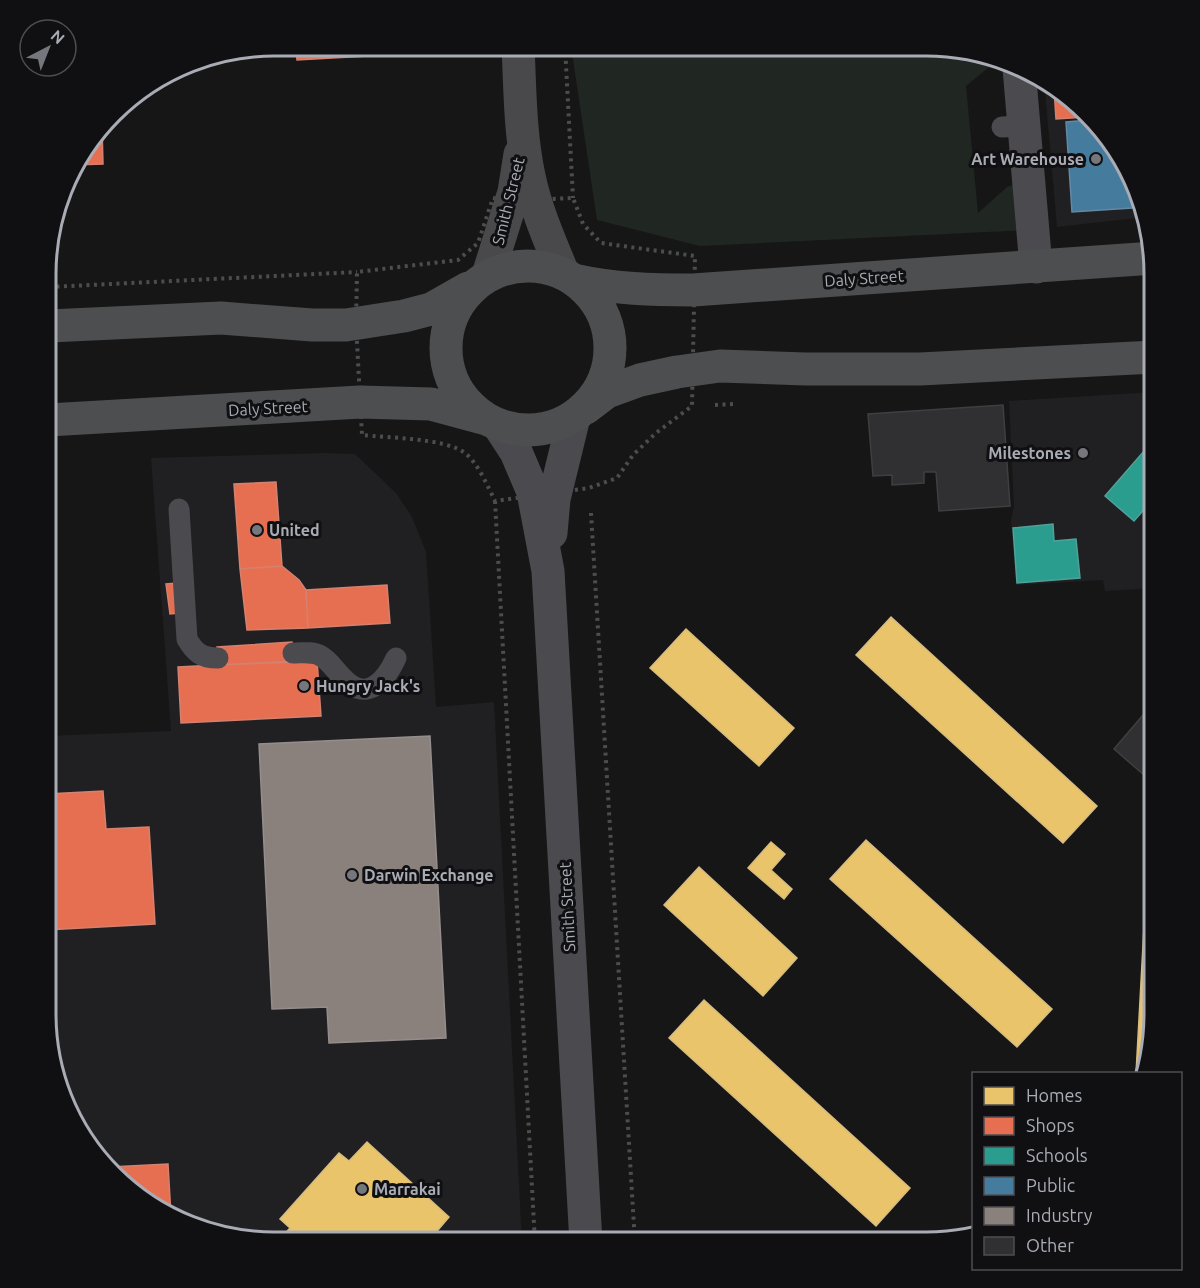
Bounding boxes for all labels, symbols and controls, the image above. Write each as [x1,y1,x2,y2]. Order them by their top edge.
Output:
north arrow [18,18,78,78]
text: N [48,26,68,48]
place label: Art Warehouse [971,150,1084,168]
marker: Art Warehouse [1089,152,1103,166]
street label: Smith Street [488,155,528,247]
street label: Daly Street [824,266,905,290]
street label: Daly Street [228,397,309,419]
place label: Milestones [988,444,1071,462]
marker: Milestones [1076,446,1090,460]
place label: United [269,521,319,539]
marker: United [250,523,264,537]
place label: Hungry Jack's [316,677,420,695]
marker: Hungry Jack's [297,679,311,693]
street label: Smith Street [556,861,578,952]
place label: Darwin Exchange [364,866,494,884]
marker: Darwin Exchange [345,868,359,882]
legend [972,1072,1182,1270]
text: Homes [1026,1085,1083,1105]
text: Shops [1026,1115,1075,1135]
text: Schools [1026,1145,1088,1165]
text: Public [1026,1175,1075,1195]
place label: Marrakai [374,1180,441,1198]
marker: Marrakai [355,1182,369,1196]
text: Industry [1026,1205,1093,1225]
text: Other [1026,1235,1074,1255]

